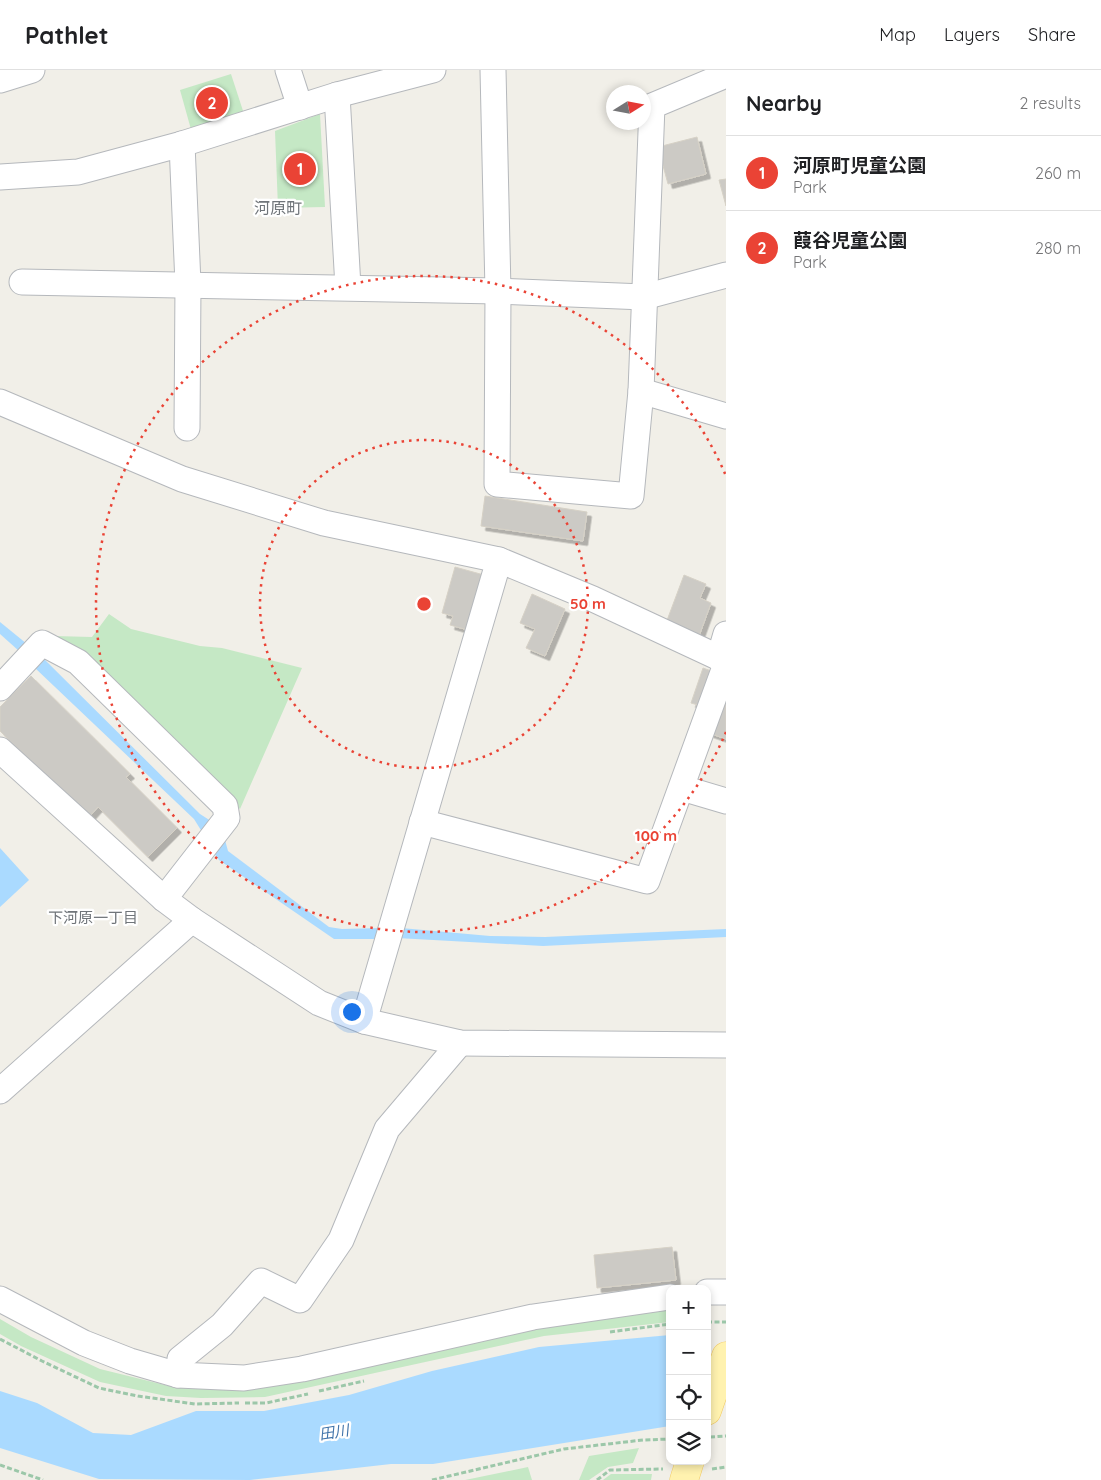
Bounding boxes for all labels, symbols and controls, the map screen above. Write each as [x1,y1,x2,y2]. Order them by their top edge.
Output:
text: Pathlet [25,20,109,50]
text: Map [879,23,916,46]
text: Layers [944,23,1000,46]
text: Share [1028,23,1076,46]
pin: 2 [196,84,228,122]
north arrow [606,85,651,130]
text: Nearby [746,90,822,116]
text: 2 results [1019,93,1081,113]
pin: 1 [284,150,316,188]
text: 河原町児童公園 [793,153,926,177]
text: 1 [759,163,765,183]
text: 260 m [1035,163,1081,183]
text: Park [793,177,827,197]
district label: 河原町 [254,198,302,218]
text: 葭谷児童公園 [793,228,907,252]
text: 2 [757,238,767,258]
text: 280 m [1035,238,1081,258]
text: Park [793,252,827,272]
text: 50 m [570,594,606,613]
centre of rings [415,595,433,613]
text: 100 m [635,826,677,845]
district label: 下河原一丁目 [48,908,138,927]
your location [339,999,365,1025]
map controls [666,1285,711,1465]
button: + [666,1285,711,1330]
button: − [666,1330,711,1375]
button: locate [666,1375,711,1420]
water label: 田川 [318,1420,352,1444]
button: layers [666,1420,711,1465]

